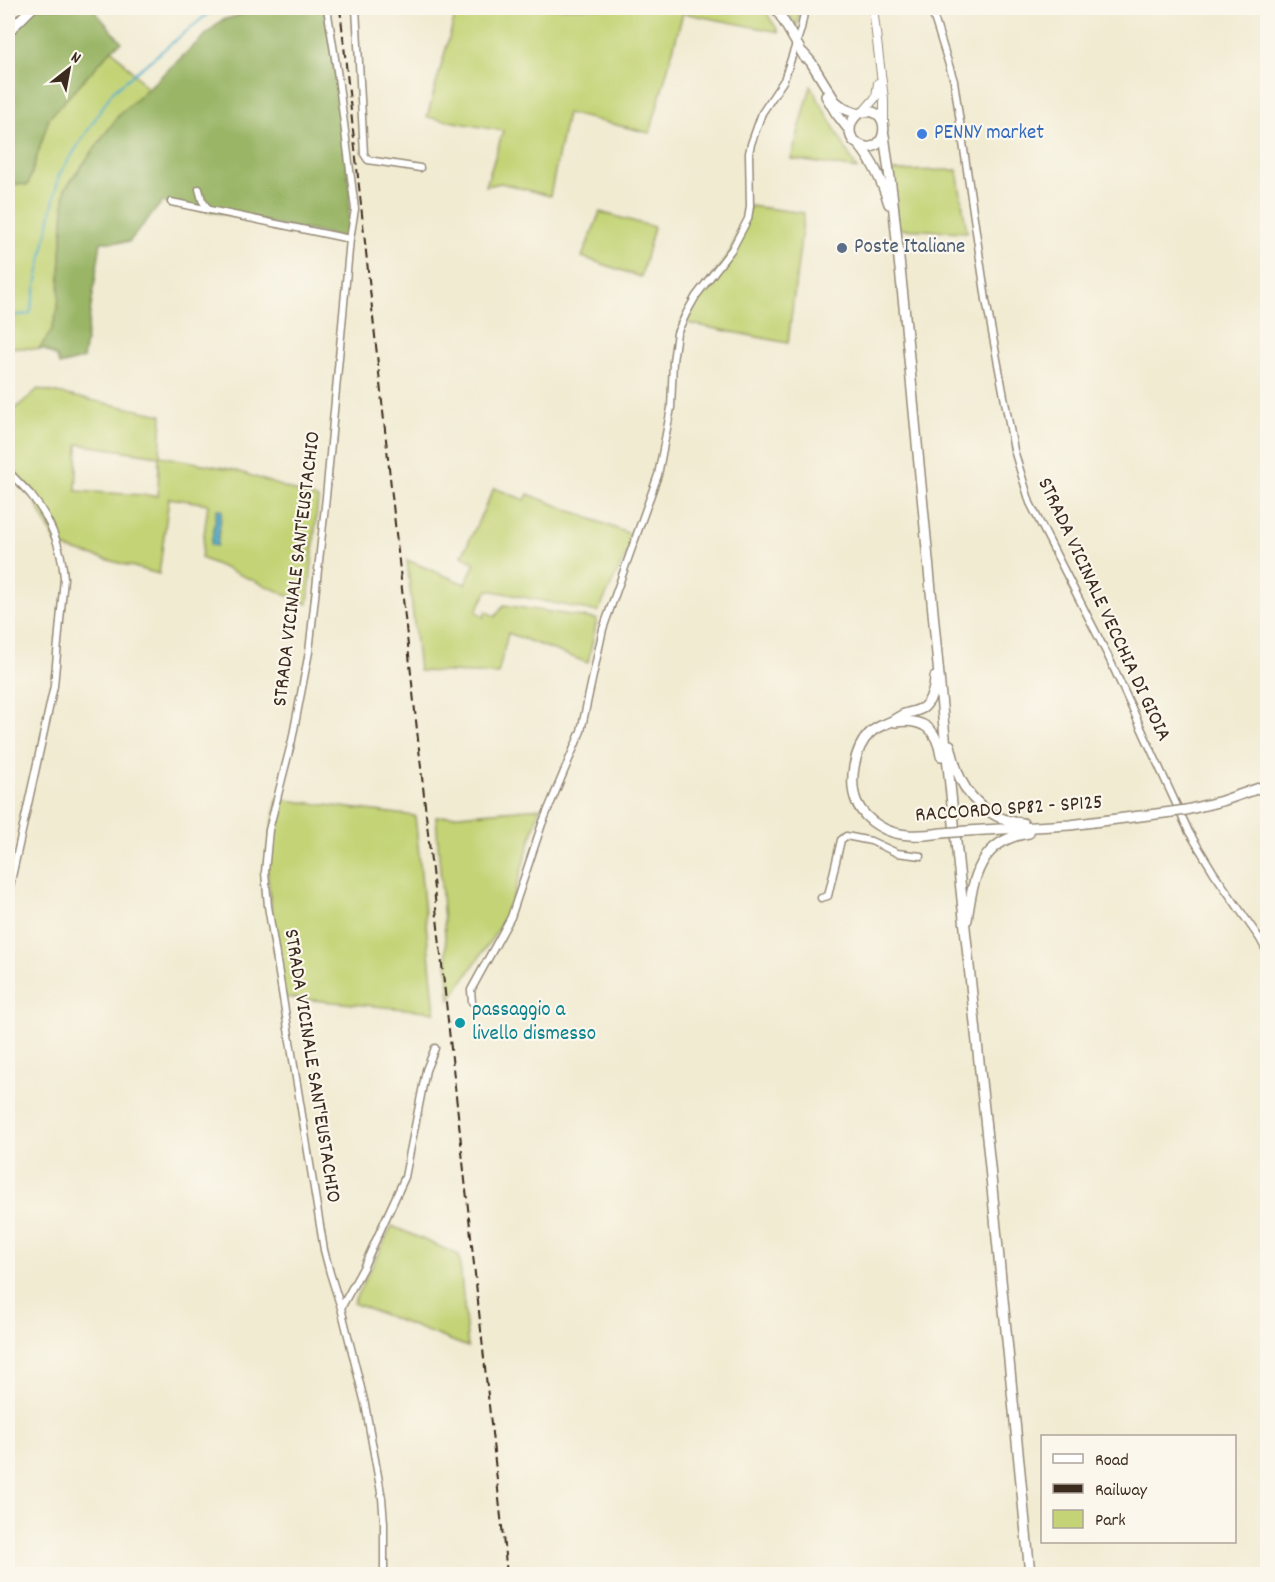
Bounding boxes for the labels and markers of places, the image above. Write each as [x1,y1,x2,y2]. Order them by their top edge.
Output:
place label: PENNY market [934,119,1044,149]
marker: PENNY market [915,127,929,141]
place label: Poste Italiane [854,233,965,263]
marker: Poste Italiane [835,241,849,255]
place label: passaggio a livello dismesso [472,996,596,1050]
marker: passaggio a livello dismesso [453,1016,467,1030]

